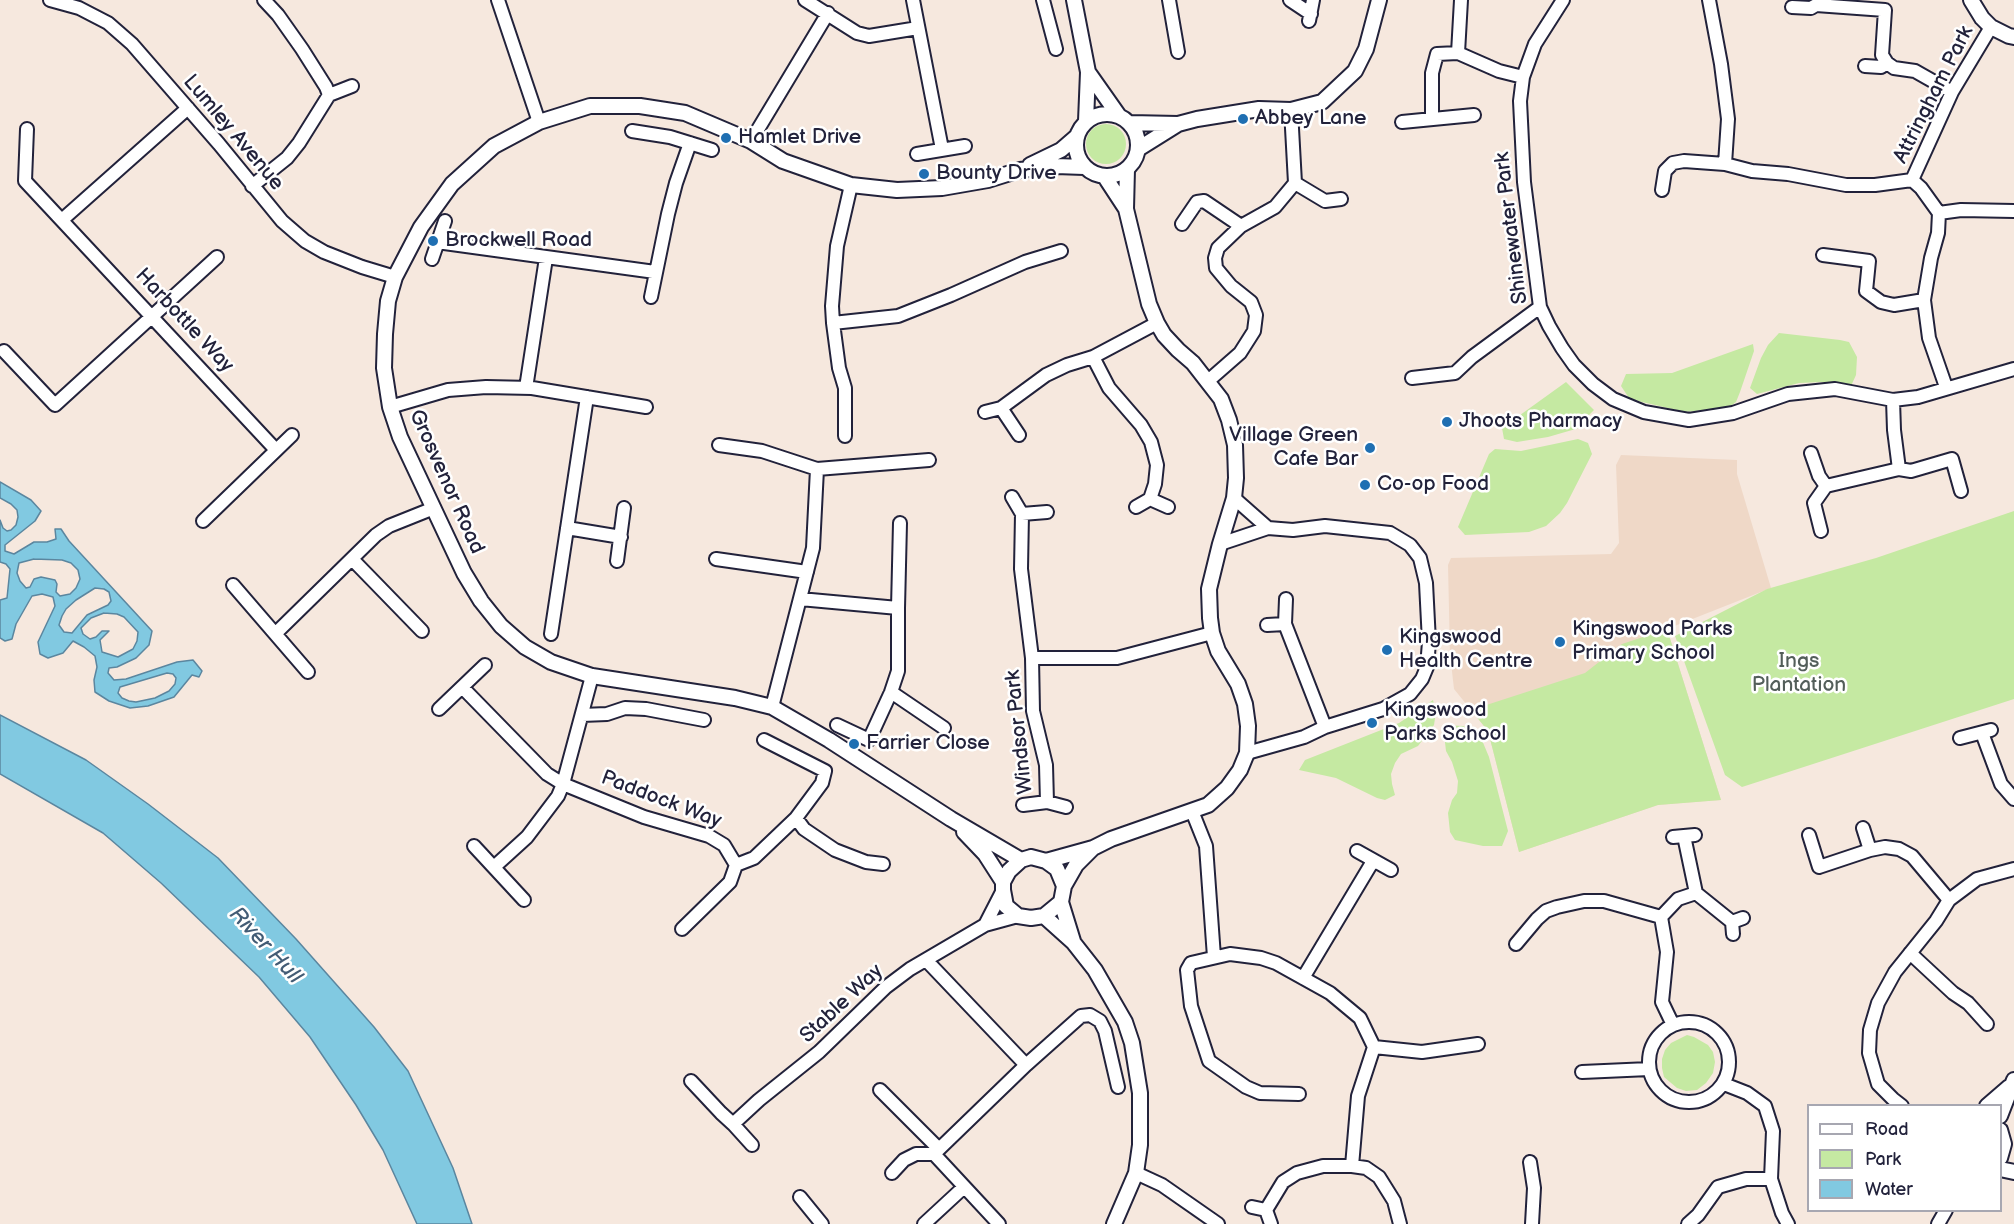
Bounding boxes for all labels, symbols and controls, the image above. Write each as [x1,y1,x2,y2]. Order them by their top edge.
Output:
street label: Attringham Park [1889,22,1979,168]
street label: Lumley Avenue [177,70,289,196]
place label: Abbey Lane [1255,106,1367,132]
marker: Abbey Lane [1236,112,1250,126]
place label: Hamlet Drive [738,125,861,151]
marker: Hamlet Drive [719,131,733,145]
street label: Shinewater Park [1490,151,1534,305]
place label: Bounty Drive [936,161,1057,187]
marker: Bounty Drive [917,167,931,181]
place label: Brockwell Road [445,228,592,254]
marker: Brockwell Road [426,234,440,248]
street label: Harbottle Way [129,264,239,378]
street label: Grosvenor Road [403,406,489,558]
place label: Jhoots Pharmacy [1459,409,1622,435]
marker: Jhoots Pharmacy [1440,415,1454,429]
place label: Village Green Cafe Bar [1229,423,1358,473]
marker: Village Green Cafe Bar [1363,441,1377,455]
place label: Co-op Food [1377,472,1489,498]
marker: Co-op Food [1358,478,1372,492]
place label: Kingswood Parks Primary School [1572,617,1733,667]
place label: Kingswood Health Centre [1399,625,1532,675]
marker: Kingswood Parks Primary School [1553,635,1567,649]
marker: Kingswood Health Centre [1380,643,1394,657]
park label: Ings Plantation [1752,649,1846,699]
street label: Windsor Park [1001,669,1039,795]
place label: Kingswood Parks School [1384,698,1506,748]
marker: Kingswood Parks School [1365,716,1379,730]
place label: Farrier Close [866,731,990,757]
marker: Farrier Close [847,737,861,751]
street label: Paddock Way [597,766,725,834]
water label: River Hull [223,902,307,990]
street label: Stable Way [795,959,889,1049]
legend [1807,1104,2002,1212]
text: Road [1865,1119,1909,1140]
text: Park [1865,1149,1901,1170]
text: Water [1865,1179,1913,1200]

